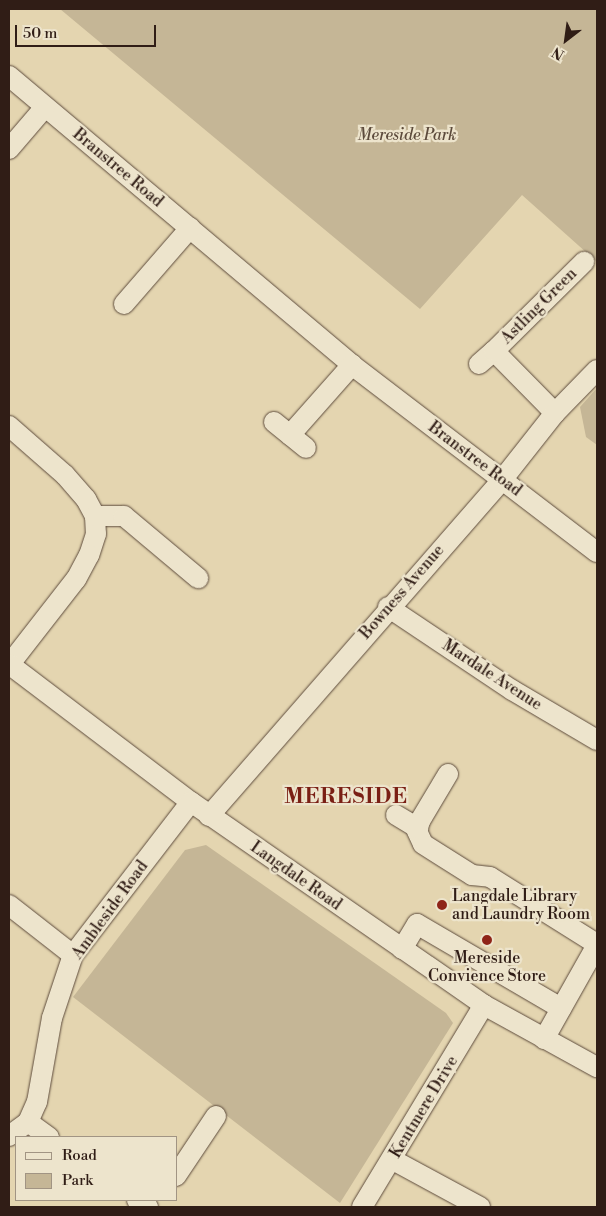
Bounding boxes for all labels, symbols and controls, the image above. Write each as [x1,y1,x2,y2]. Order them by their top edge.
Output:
scale bar [18,15,159,47]
north arrow [541,15,591,65]
text: 50 m [23,24,57,43]
text: N [549,42,568,64]
street label: Branstree Road [69,125,167,211]
park label: Mereside Park [358,125,456,145]
street label: Astling Green [497,264,581,348]
street label: Branstree Road [425,418,525,500]
street label: Bowness Avenue [356,541,448,643]
street label: Mardale Avenue [439,636,545,714]
district label: MERESIDE [283,784,409,810]
street label: Langdale Road [247,837,345,915]
street label: Ambleside Road [68,857,152,963]
place label: Langdale Library and Laundry Room [452,886,590,924]
marker: Langdale Library and Laundry Room [436,899,448,911]
marker: Mereside Convience Store [481,934,493,946]
place label: Mereside Convience Store [428,948,546,986]
street label: Kentmere Drive [386,1052,462,1162]
legend [15,1136,178,1201]
text: Road [62,1146,97,1165]
text: Park [62,1171,93,1190]

